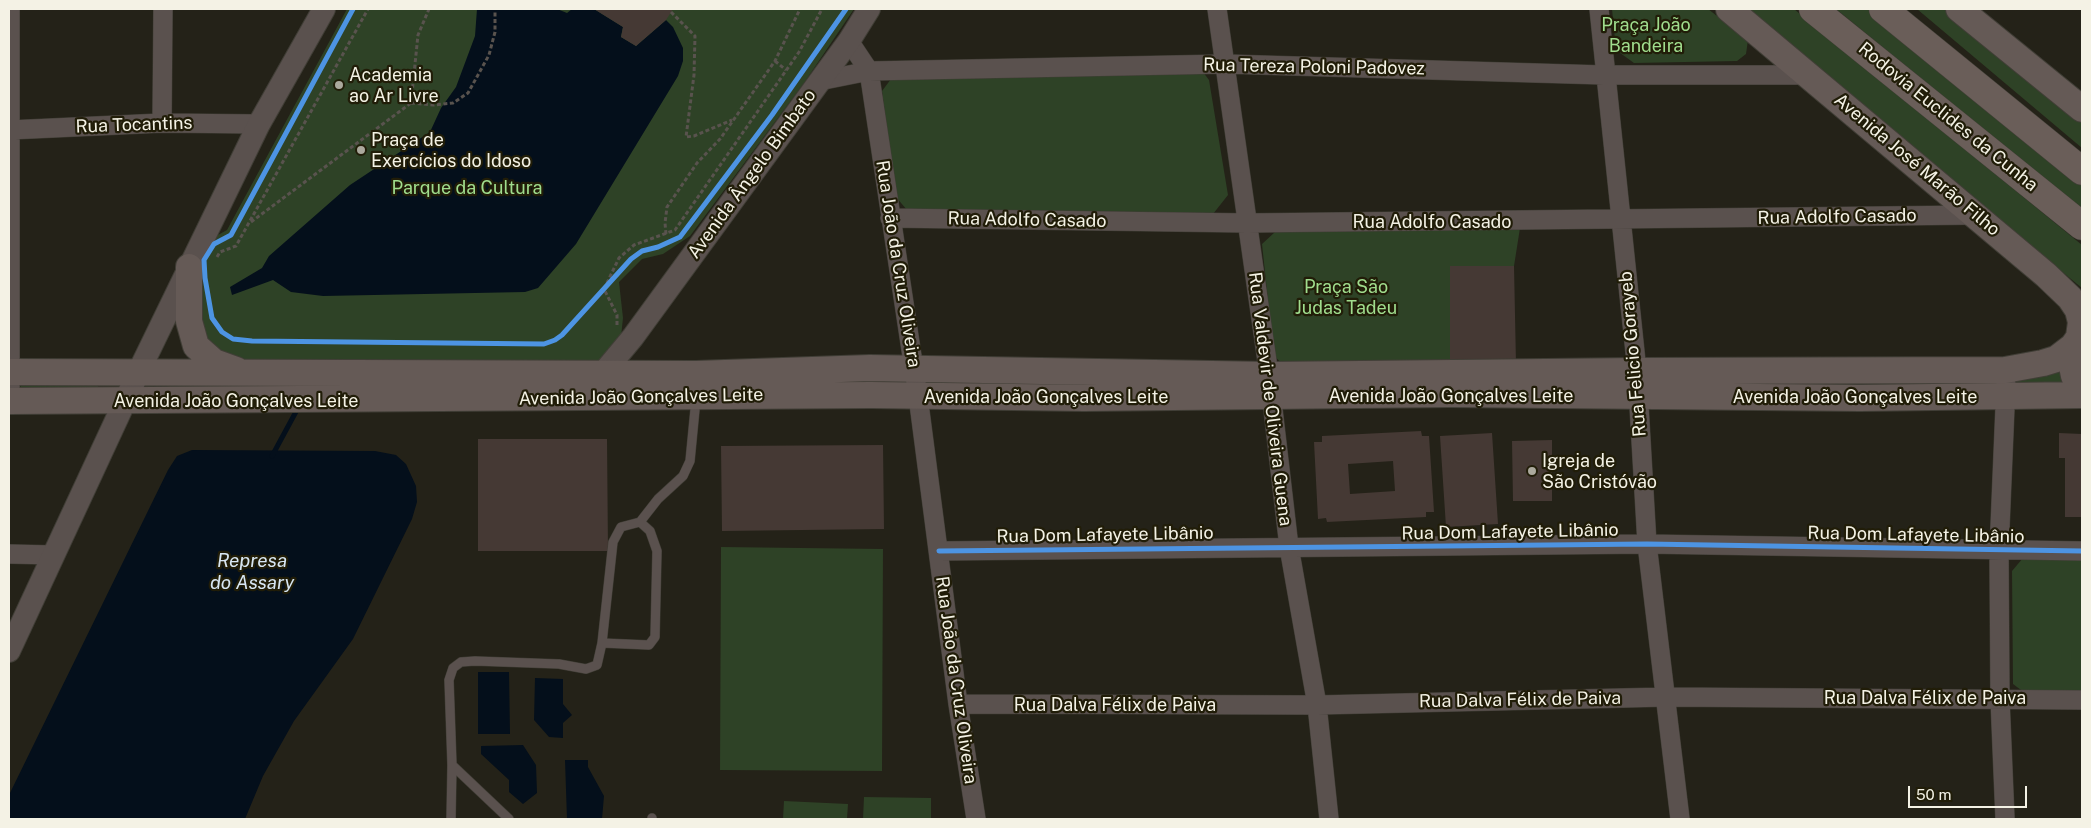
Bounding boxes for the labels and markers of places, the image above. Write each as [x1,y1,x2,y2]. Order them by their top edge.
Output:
place label: Academia ao Ar Livre [349,64,439,106]
marker: Academia ao Ar Livre [333,79,345,91]
place label: Praça de Exercícios do Idoso [371,129,531,172]
marker: Praça de Exercícios do Idoso [355,144,367,156]
place label: Igreja de São Cristóvão [1542,450,1657,492]
marker: Igreja de São Cristóvão [1526,465,1538,477]

